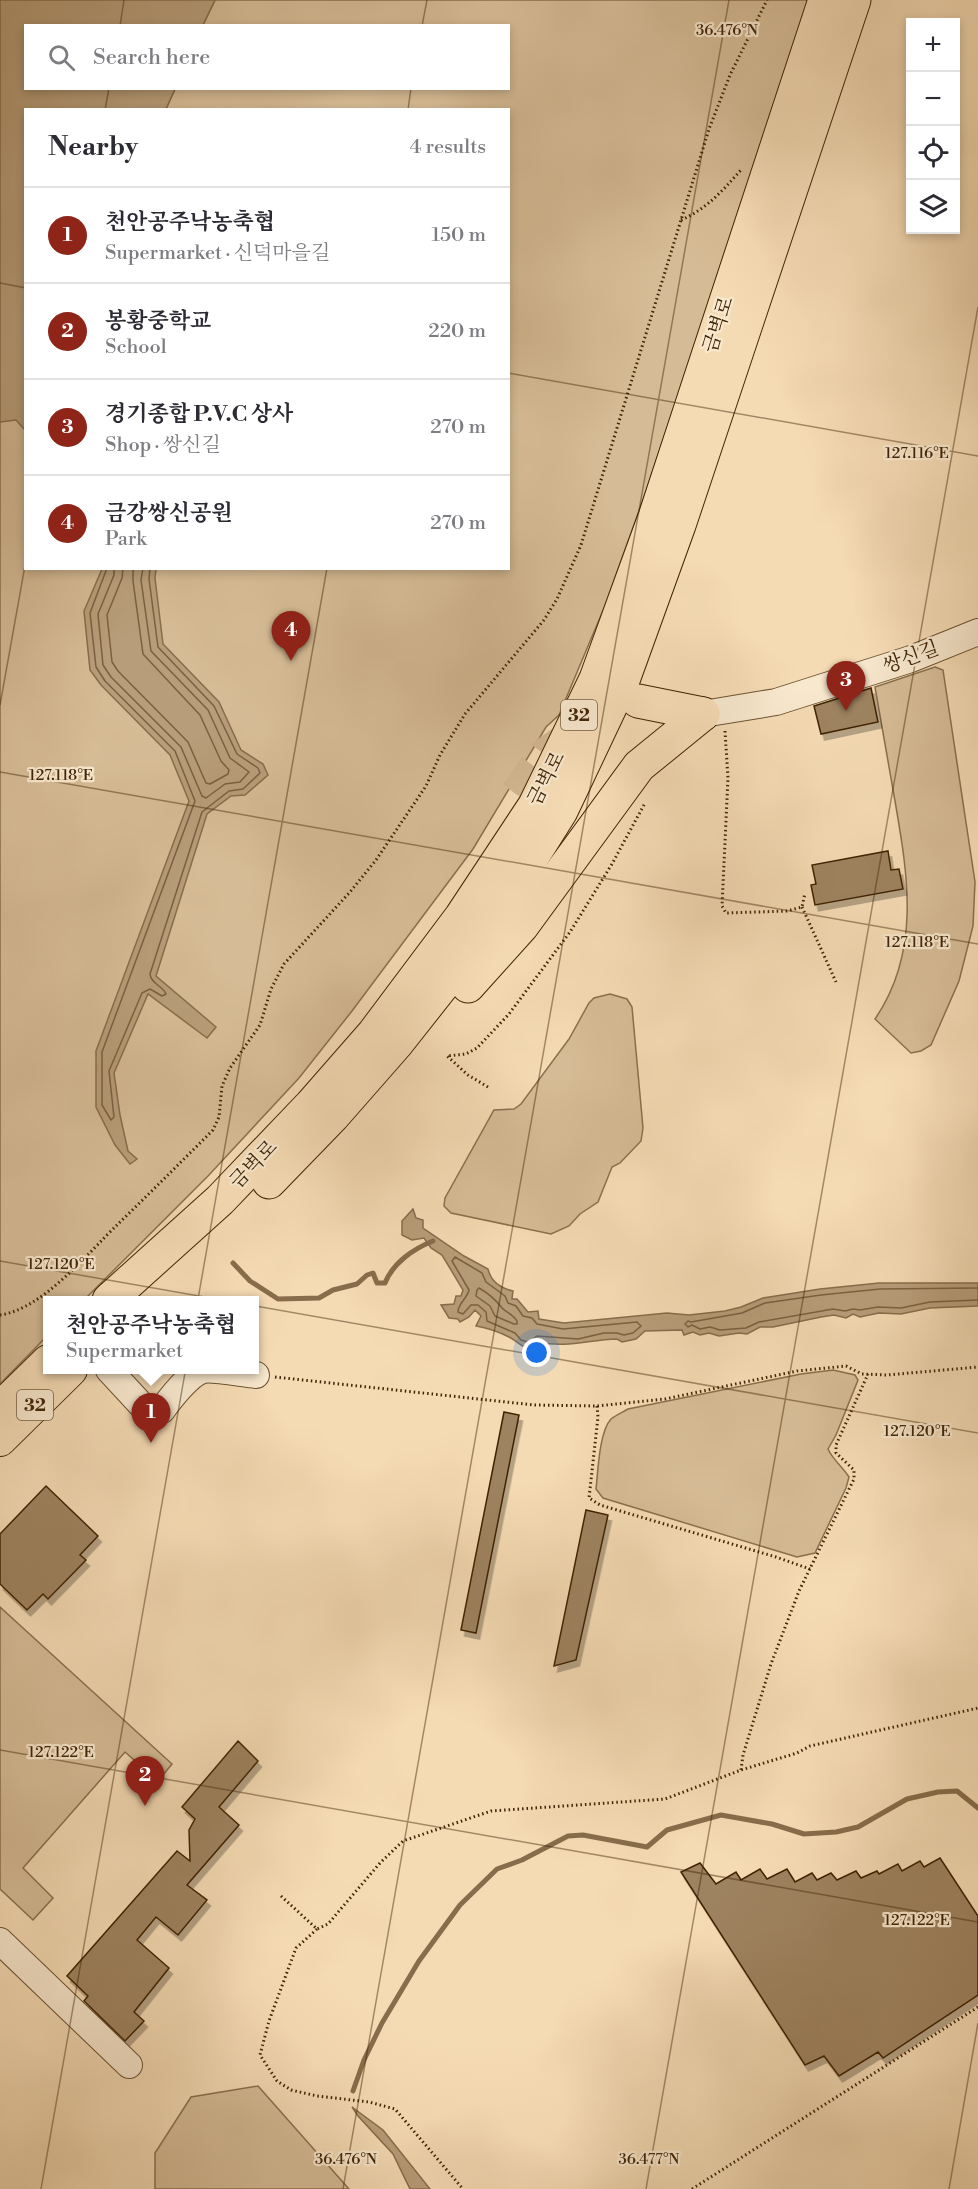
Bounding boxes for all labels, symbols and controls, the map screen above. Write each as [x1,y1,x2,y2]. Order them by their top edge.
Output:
map controls [906,18,960,234]
button: + [906,18,960,72]
text: 36.476°N [696,21,758,40]
search box [24,24,510,90]
icon: search [45,41,78,74]
text: Search here [93,44,210,71]
button: − [906,72,960,126]
button: locate [906,126,960,180]
text: Nearby [48,131,138,163]
text: 4 results [409,135,486,160]
button: layers [906,180,960,234]
text: 천안공주낙농축협 [105,209,275,236]
text: 1 [63,223,72,248]
text: 150 m [431,223,486,248]
text: Supermarket · 신덕마을길 [105,241,330,266]
street label: 금벽로 [698,294,740,356]
text: 봉황중학교 [105,308,211,335]
text: 2 [61,319,74,344]
text: 220 m [428,319,486,344]
text: School [105,335,167,360]
text: 경기종합 P.V.C 상사 [105,401,293,428]
text: 3 [61,415,74,440]
text: 270 m [430,415,486,440]
text: Shop · 쌍신길 [105,433,221,458]
text: 127.116°E [885,444,949,463]
text: 금강쌍신공원 [105,500,233,527]
text: 4 [61,511,74,536]
text: 270 m [430,511,486,536]
text: Park [105,527,147,552]
pin: 4 [272,612,310,661]
street label: 쌍신길 [879,636,943,680]
pin: 3 [826,662,866,711]
road number: 32 [561,700,597,730]
street label: 금벽로 [523,747,571,811]
text: 127.118°E [29,766,93,785]
text: 127.118°E [885,933,949,952]
street label: 금벽로 [225,1135,283,1195]
text: 127.120°E [27,1255,95,1274]
popup [43,1296,259,1374]
text: 천안공주낙농축협 [66,1312,236,1339]
your location [522,1338,551,1367]
text: Supermarket [66,1339,183,1364]
road number: 32 [17,1390,53,1420]
pin: 1 [132,1394,170,1443]
text: 127.120°E [883,1422,951,1441]
text: 127.122°E [28,1743,94,1762]
pin: 2 [126,1756,164,1806]
text: 127.122°E [884,1911,950,1930]
text: 36.476°N [315,2150,377,2169]
text: 36.477°N [619,2150,679,2169]

